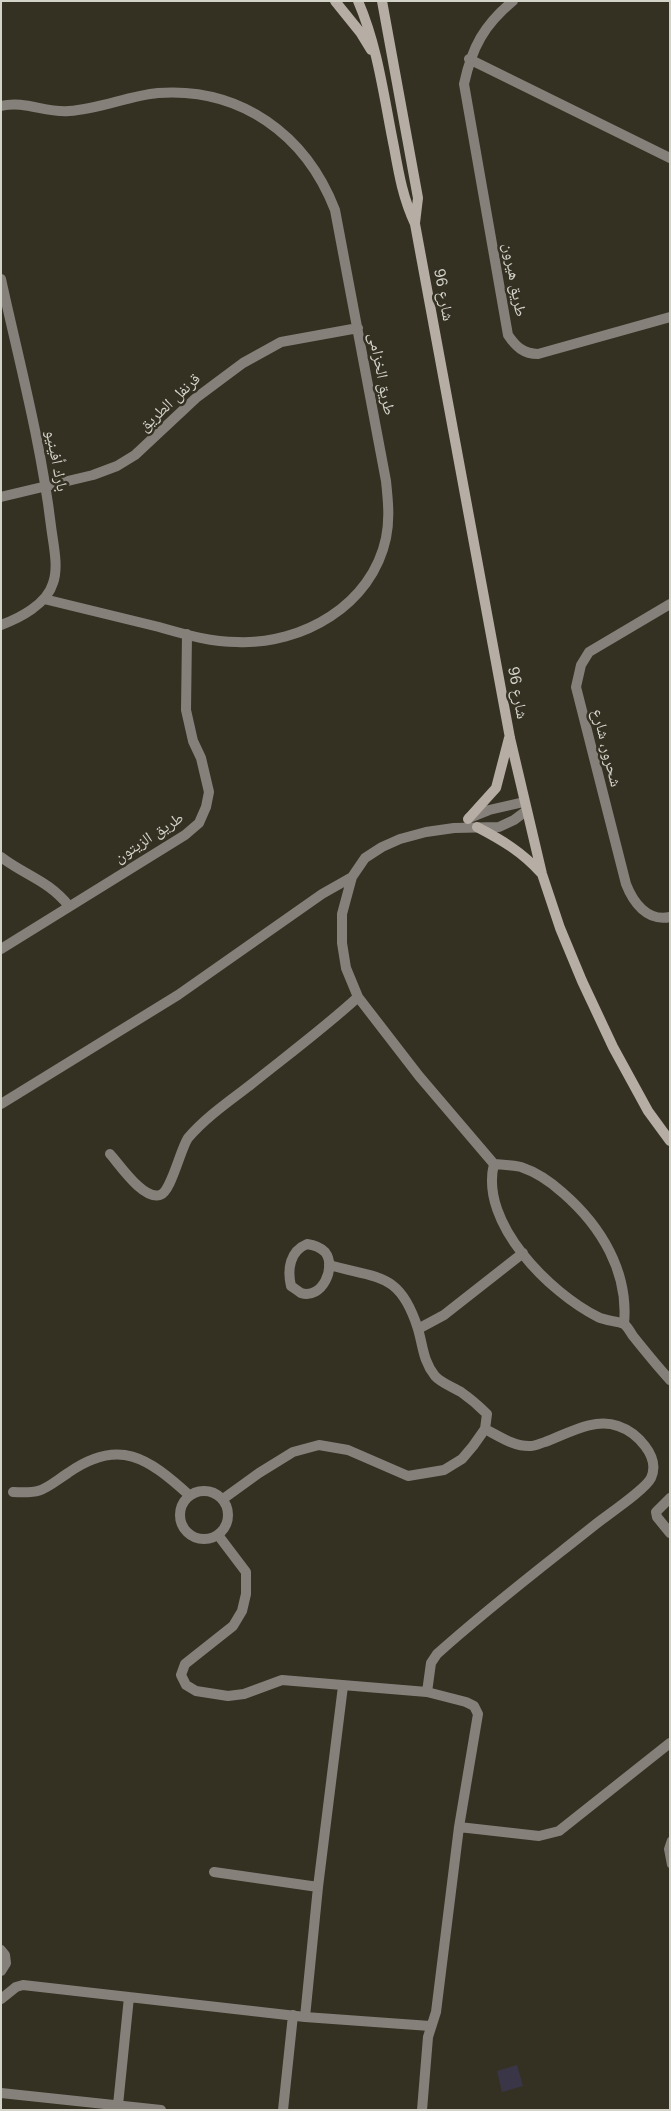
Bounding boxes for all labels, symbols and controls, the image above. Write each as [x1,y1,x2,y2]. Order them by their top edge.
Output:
street label: طريق هيرون [498,242,530,318]
street label: شارع 96 [429,267,457,323]
street label: طريق الخزامى [364,331,398,417]
street label: قرنفل الطريق [135,370,205,436]
street label: بارك أفينيو [41,429,71,493]
street label: شارع 96 [503,665,531,721]
street label: شحرور، شارع [587,707,625,789]
street label: طريق الزيتون [111,808,187,868]

